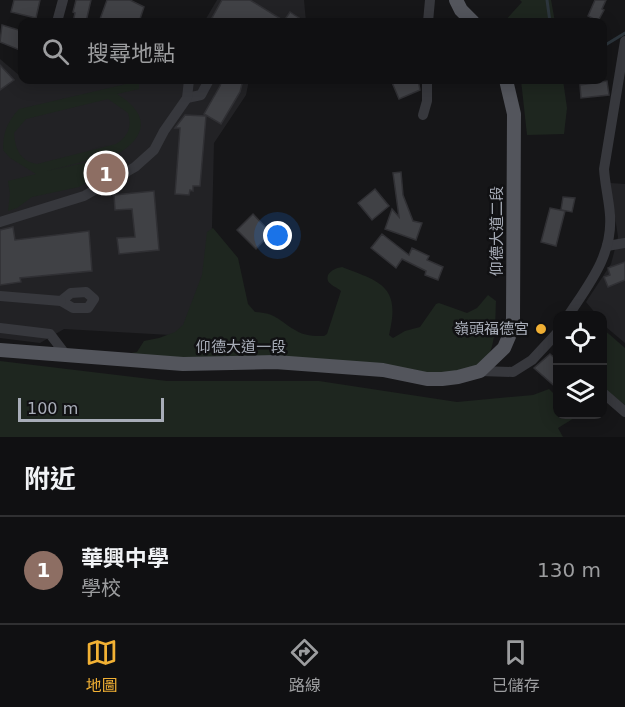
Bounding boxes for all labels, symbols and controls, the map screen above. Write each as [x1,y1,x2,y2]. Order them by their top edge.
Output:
search box [18,18,607,84]
icon: search [39,35,72,68]
text: 搜尋地點 [87,41,175,66]
pin: 1 [86,150,126,195]
street label: 仰德大道二段 [488,186,506,276]
your location [263,221,292,250]
map controls [553,311,607,419]
button: locate [553,311,607,365]
place label: 嶺頭福德宮 [454,320,529,338]
marker: 嶺頭福德宮 [534,322,548,336]
street label: 仰德大道一段 [196,338,286,356]
button: layers [553,365,607,419]
scale bar [18,395,164,422]
text: 100 m [27,399,78,418]
text: 附近 [24,464,76,494]
text: 華興中學 [81,546,169,571]
text: 1 [37,558,50,582]
text: 130 m [537,558,601,582]
text: 學校 [81,576,121,600]
tab: 地圖 [85,636,118,696]
tab: 路線 [288,636,321,696]
tab: 已儲存 [492,636,540,696]

